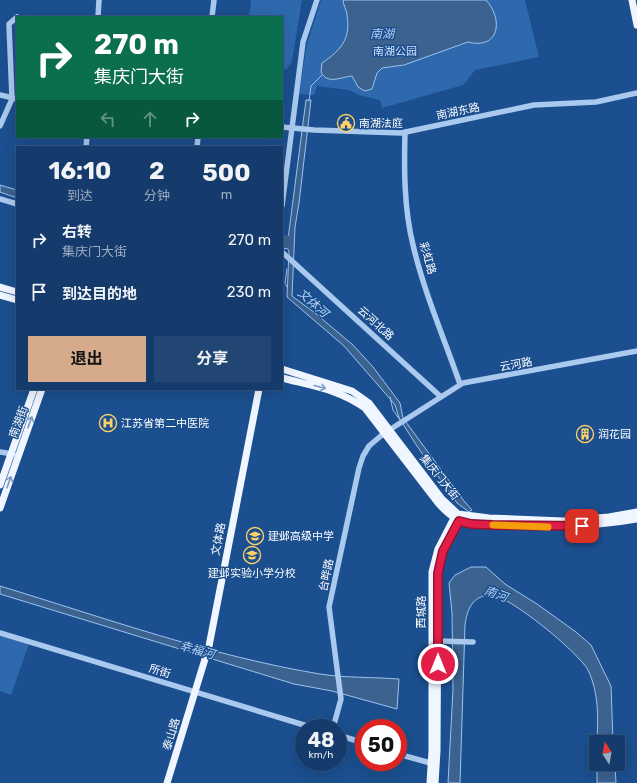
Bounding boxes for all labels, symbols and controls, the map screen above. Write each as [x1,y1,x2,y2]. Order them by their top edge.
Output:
water label: 南湖 [370,27,396,41]
text: 270 m [94,28,179,61]
icon: right [28,32,80,84]
park label: 南湖公园 [373,45,417,58]
text: 集庆门大街 [94,66,184,88]
street label: 南湖东路 [435,101,481,122]
icon: left [97,108,119,130]
icon: ahead [139,108,161,130]
icon: right [181,108,203,130]
public building icon: 南湖法庭 [336,113,356,133]
place label: 南湖法庭 [359,117,403,130]
text: 16:10 [49,157,111,185]
text: 2 [149,157,165,185]
text: 500 [202,159,250,187]
text: m [221,187,232,202]
text: 到达 [67,188,93,203]
text: 分钟 [144,188,170,203]
text: 右转 [62,223,92,241]
icon: right [28,229,50,251]
text: 270 m [228,231,271,249]
street label: 彩虹路 [417,240,438,276]
text: 集庆门大街 [62,244,127,259]
icon: arrive [28,281,50,303]
text: 230 m [227,283,271,301]
text: 到达目的地 [62,285,137,303]
water label: 文体河 [295,286,333,322]
street label: 云河北路 [355,304,396,343]
button: 退出 [28,336,146,382]
button: 分享 [154,336,271,382]
street label: 云河路 [499,355,533,374]
one-way arrow [313,384,326,392]
street label: 南湖街 [7,404,30,440]
hospital icon: 江苏省第二中医院 [98,413,118,433]
one-way arrow [27,417,35,429]
place label: 江苏省第二中医院 [121,417,209,430]
building icon: 润花园 [575,424,595,444]
place label: 润花园 [598,428,631,441]
street label: 集庆门大街 [417,452,462,503]
one-way arrow [6,475,13,488]
pin [565,509,599,543]
icon: arrive [571,515,593,537]
street label: 文体路 [209,522,228,557]
school or university icon: 建邺高级中学 [245,526,265,546]
place label: 建邺高级中学 [268,530,334,543]
school or university icon: 建邺实验小学分校 [242,545,262,565]
street label: 台晔路 [317,558,336,593]
place label: 建邺实验小学分校 [208,567,296,580]
water label: 南河 [482,583,512,605]
street label: 西城路 [415,596,428,629]
water label: 幸福河 [178,638,218,662]
position arrow [417,643,459,685]
street label: 所街 [147,662,172,681]
street label: 泰山路 [160,716,183,752]
speed limit sign: 50 [355,719,407,771]
text: 48 [307,728,335,752]
north arrow [589,735,625,771]
map controls [589,735,625,771]
text: km/h [309,749,333,761]

